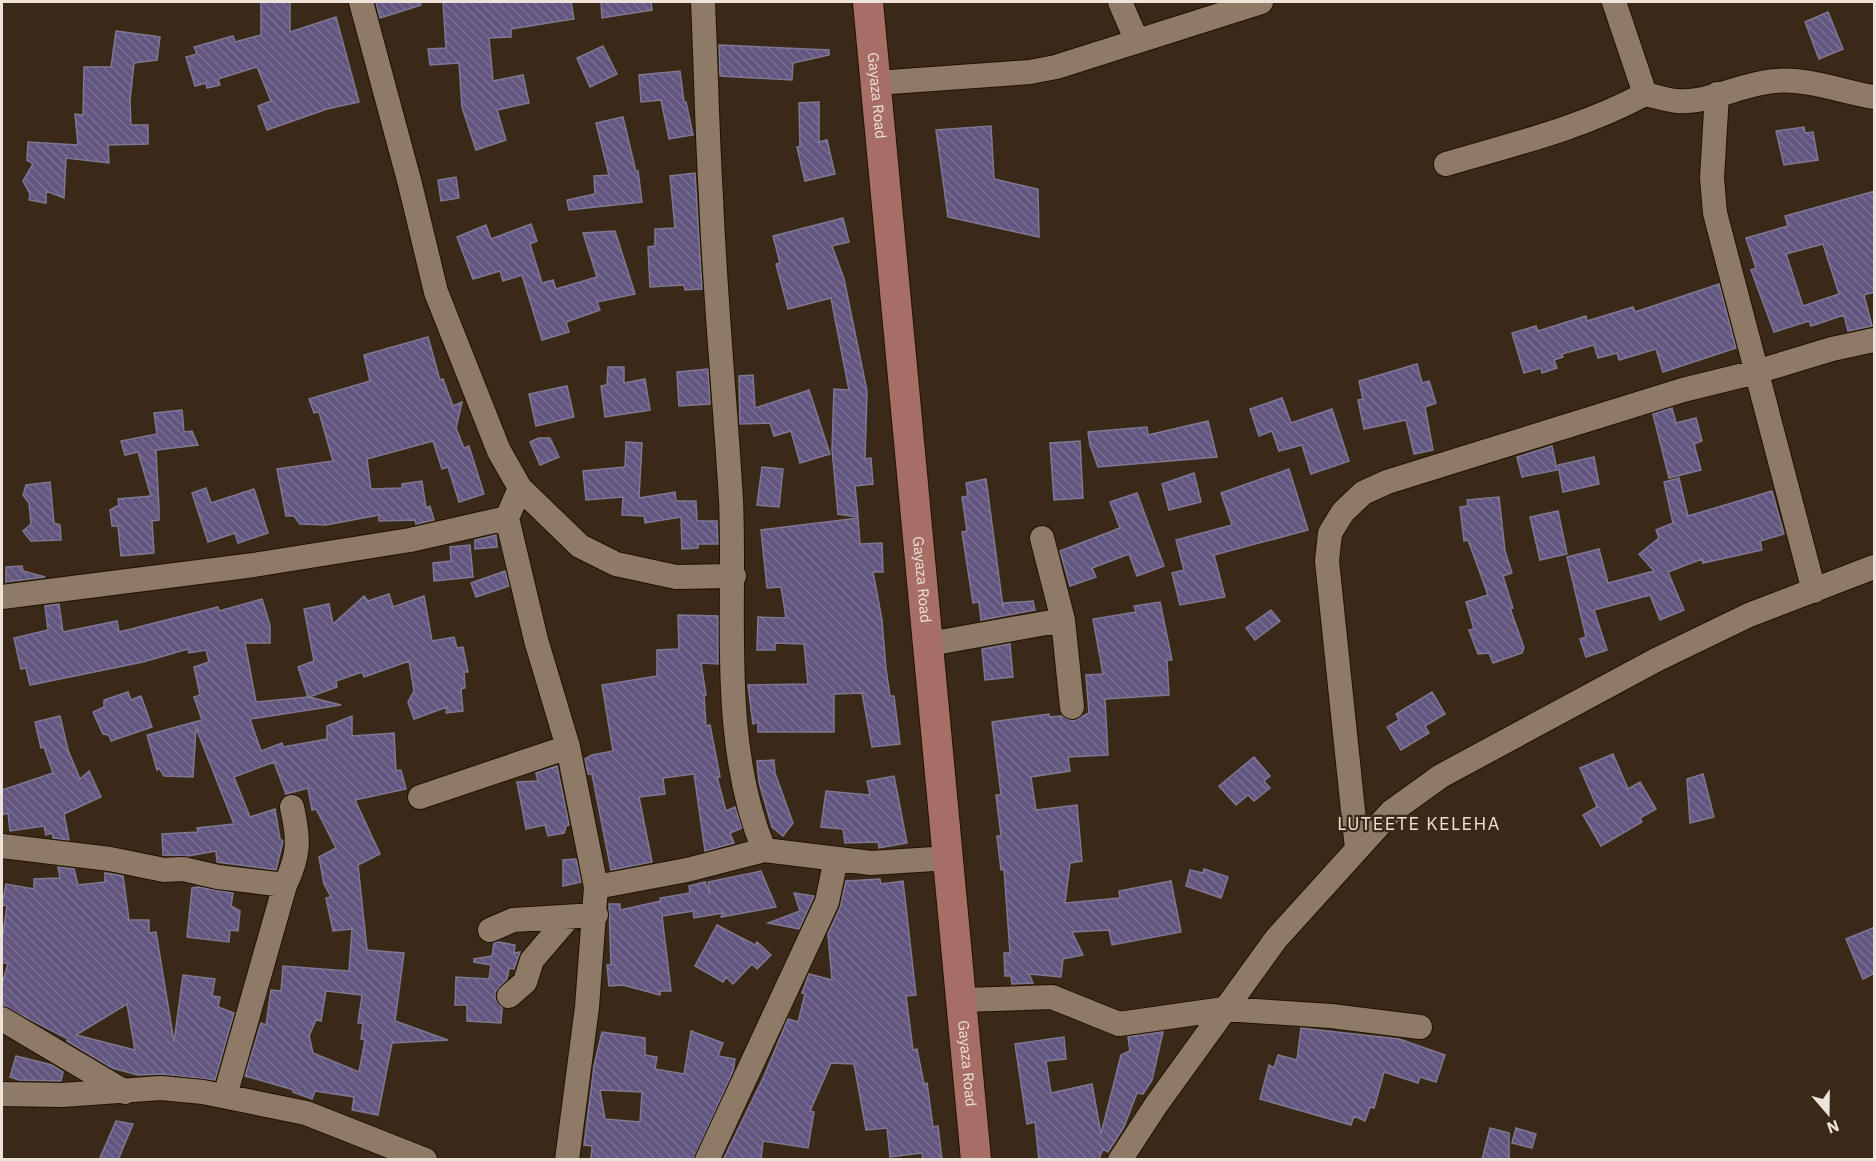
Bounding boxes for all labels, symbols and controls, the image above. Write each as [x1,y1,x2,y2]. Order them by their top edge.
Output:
street label: Gayaza Road [864,51,891,140]
street label: Gayaza Road [909,535,936,624]
district label: LUTEETE KELEHA [1337,812,1501,835]
street label: Gayaza Road [954,1019,981,1107]
north arrow [1798,1083,1858,1143]
text: N [1824,1116,1842,1138]

